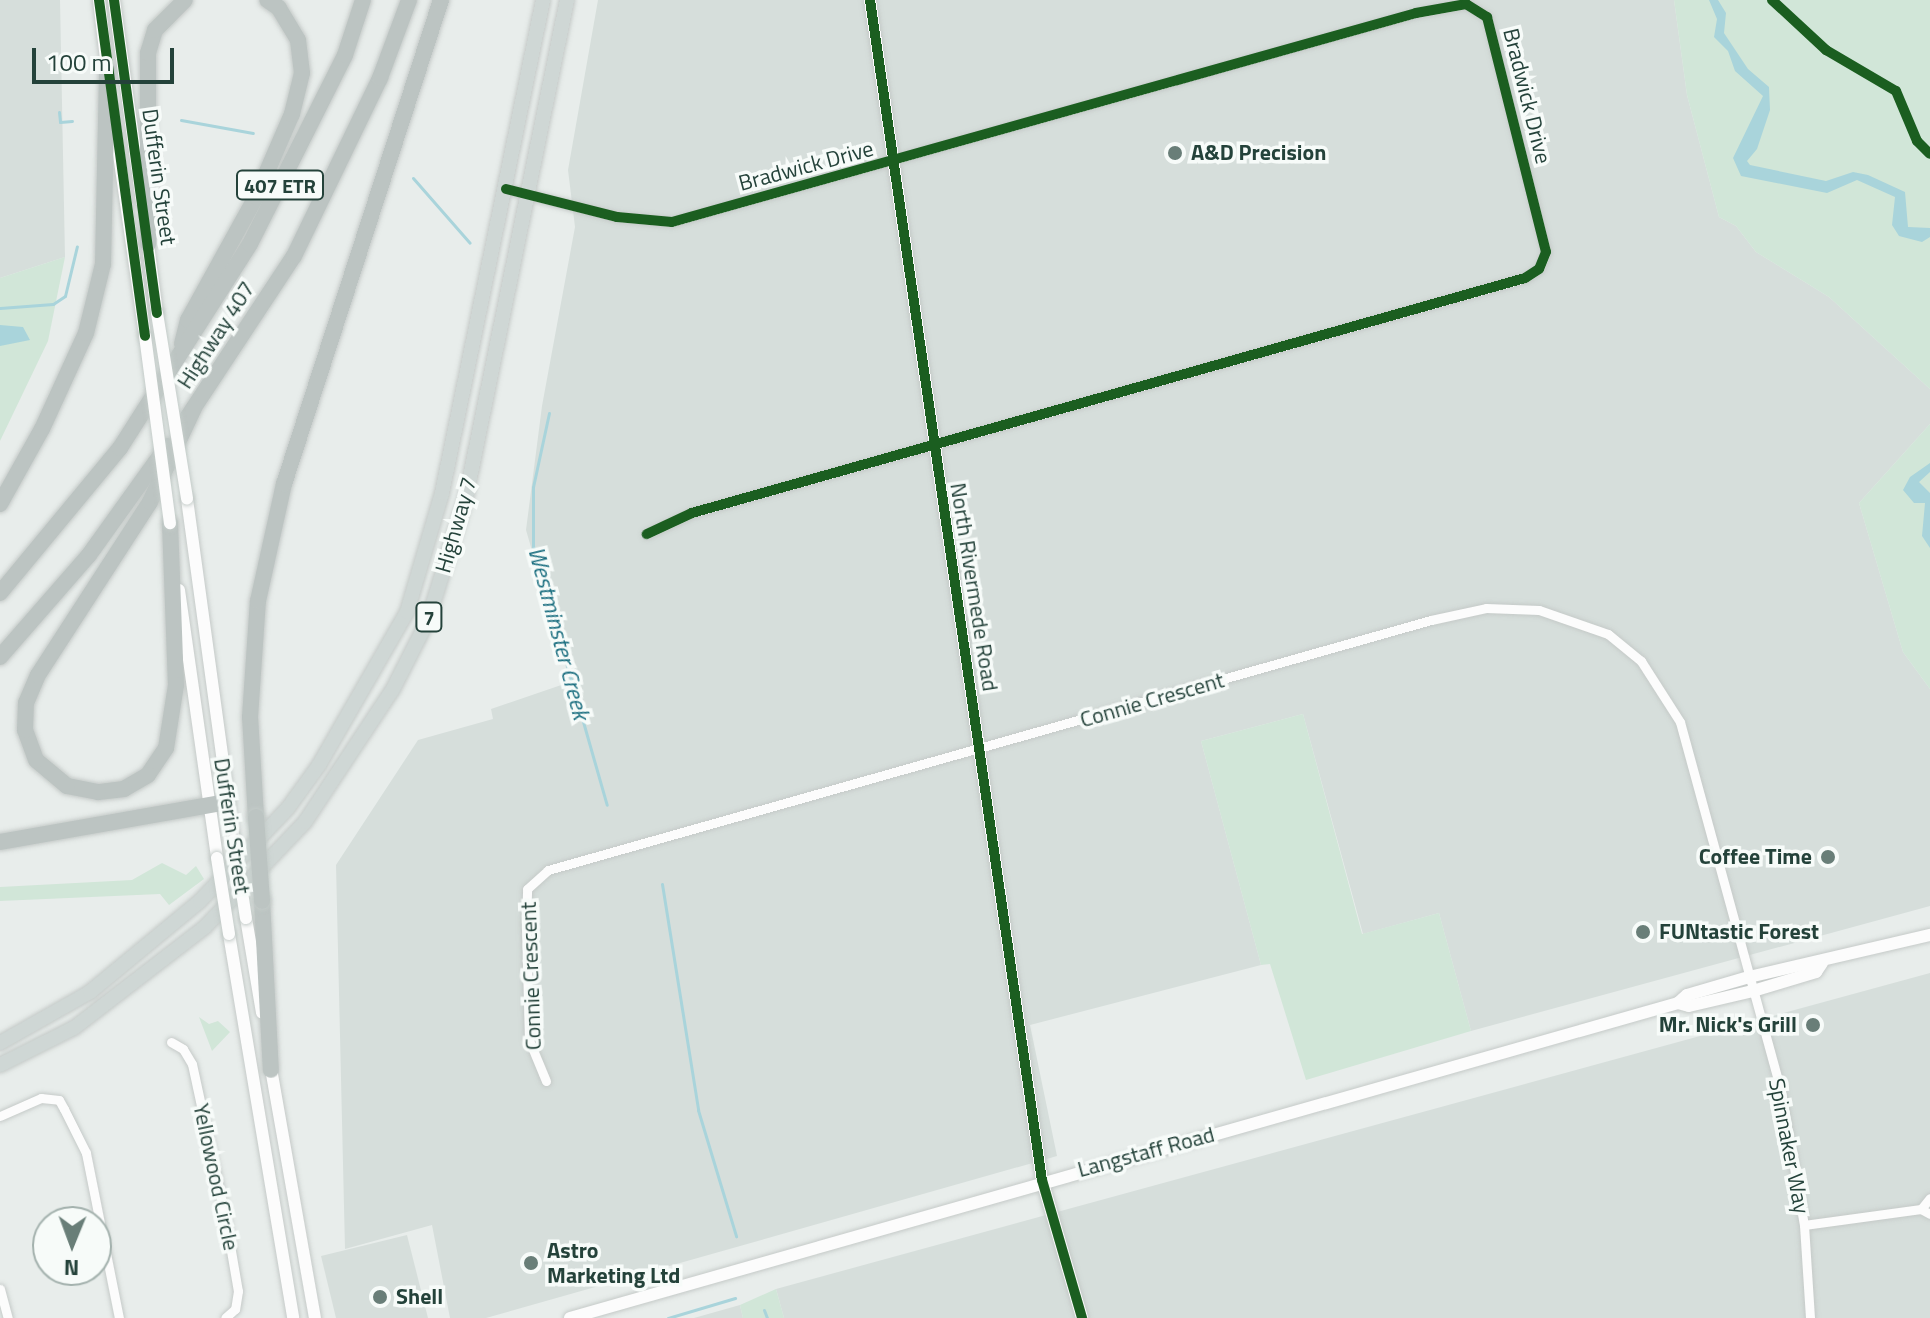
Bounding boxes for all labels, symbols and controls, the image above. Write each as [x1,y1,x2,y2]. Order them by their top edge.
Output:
street label: Bradwick Drive [1497,26,1557,166]
scale bar [36,32,178,82]
text: 100 m [46,44,112,80]
street label: Dufferin Street [136,107,182,247]
street label: Bradwick Drive [736,135,876,197]
place label: A&D Precision [1191,140,1326,166]
marker: A&D Precision [1166,144,1184,162]
road number: 407 ETR [236,169,324,201]
street label: Highway 407 [172,276,260,394]
street label: Highway 7 [430,474,482,576]
street label: North Rivermede Road [944,481,1004,693]
water label: Westminster Creek [522,543,596,723]
road number: 7 [415,601,443,633]
street label: Connie Crescent [1077,667,1227,733]
street label: Dufferin Street [208,756,256,896]
place label: Coffee Time [1699,844,1812,870]
marker: Coffee Time [1819,848,1837,866]
street label: Connie Crescent [515,901,547,1051]
place label: FUNtastic Forest [1659,919,1819,945]
marker: FUNtastic Forest [1634,923,1652,941]
place label: Mr. Nick's Grill [1659,1012,1797,1038]
marker: Mr. Nick's Grill [1804,1016,1822,1034]
street label: Spinnaker Way [1763,1076,1815,1216]
street label: Yellowood Circle [188,1101,244,1253]
street label: Langstaff Road [1075,1121,1217,1183]
north arrow [32,1206,112,1286]
place label: Astro Marketing Ltd [547,1237,680,1288]
text: N [64,1251,80,1285]
marker: Astro Marketing Ltd [522,1254,540,1272]
place label: Shell [396,1284,443,1310]
marker: Shell [371,1288,389,1306]

